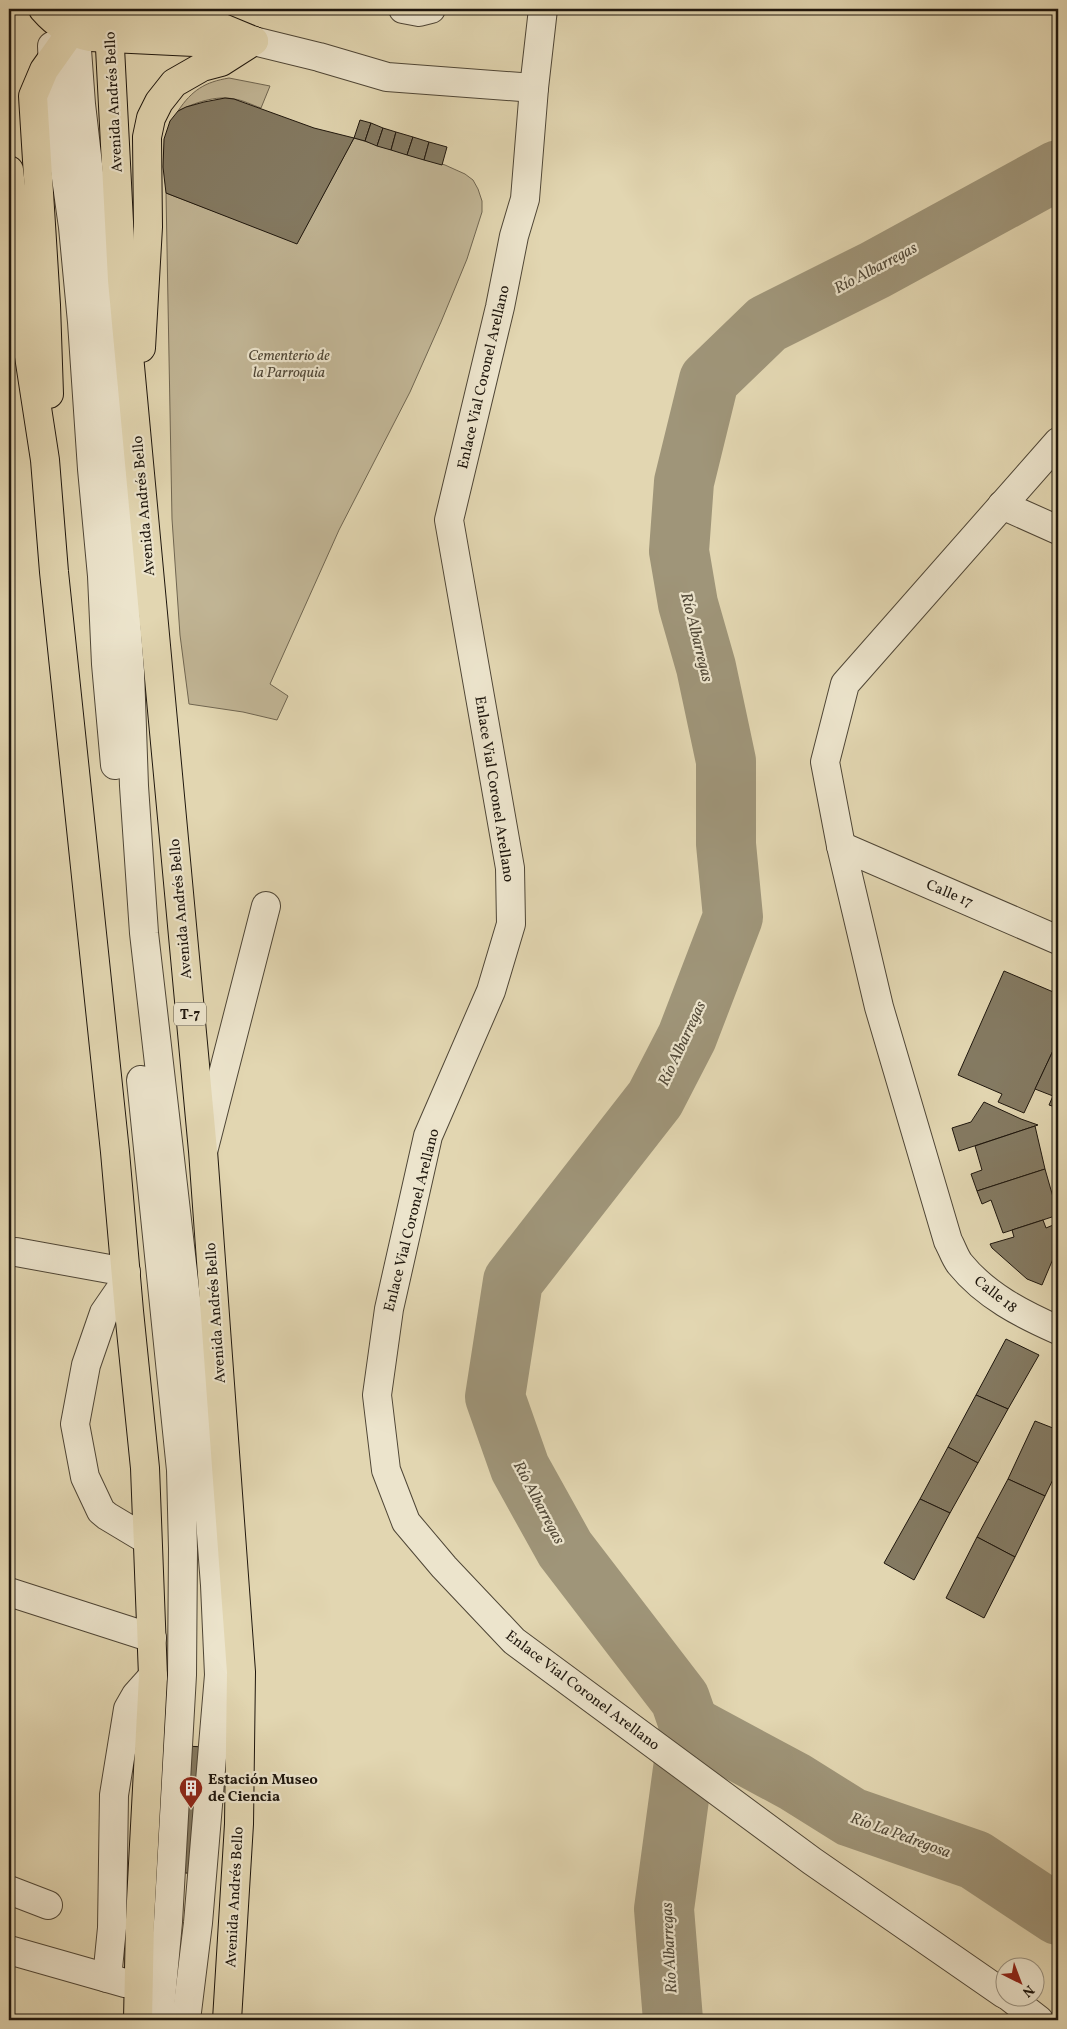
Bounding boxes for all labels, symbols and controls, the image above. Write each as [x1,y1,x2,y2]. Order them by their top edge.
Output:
street label: Avenida Andrés Bello [100,31,129,173]
water label: Río Albarregas [830,238,922,300]
street label: Enlace Vial Coronel Arellano [453,283,516,471]
park label: Cementerio de la Parroquia [248,346,330,384]
street label: Avenida Andrés Bello [128,435,161,577]
water label: Río Albarregas [674,590,718,685]
street label: Enlace Vial Coronel Arellano [468,695,519,884]
street label: Avenida Andrés Bello [165,838,198,980]
street label: Calle 17 [923,875,976,914]
water label: Río Albarregas [654,998,712,1090]
road number: T-7 [174,1002,206,1026]
street label: Enlace Vial Coronel Arellano [379,1126,445,1314]
street label: Avenida Andrés Bello [201,1242,232,1384]
street label: Calle 18 [969,1272,1021,1319]
water label: Río Albarregas [507,1457,569,1549]
street label: Enlace Vial Coronel Arellano [501,1626,664,1756]
place label: Estación Museo de Ciencia [208,1770,318,1808]
building icon: Estación Museo de Ciencia [178,1775,204,1809]
water label: Río La Pedregosa [847,1808,954,1864]
street label: Avenida Andrés Bello [221,1826,250,1968]
water label: Río Albarregas [657,1902,683,1994]
north arrow [994,1956,1044,2006]
text: N [1018,1980,1038,2001]

